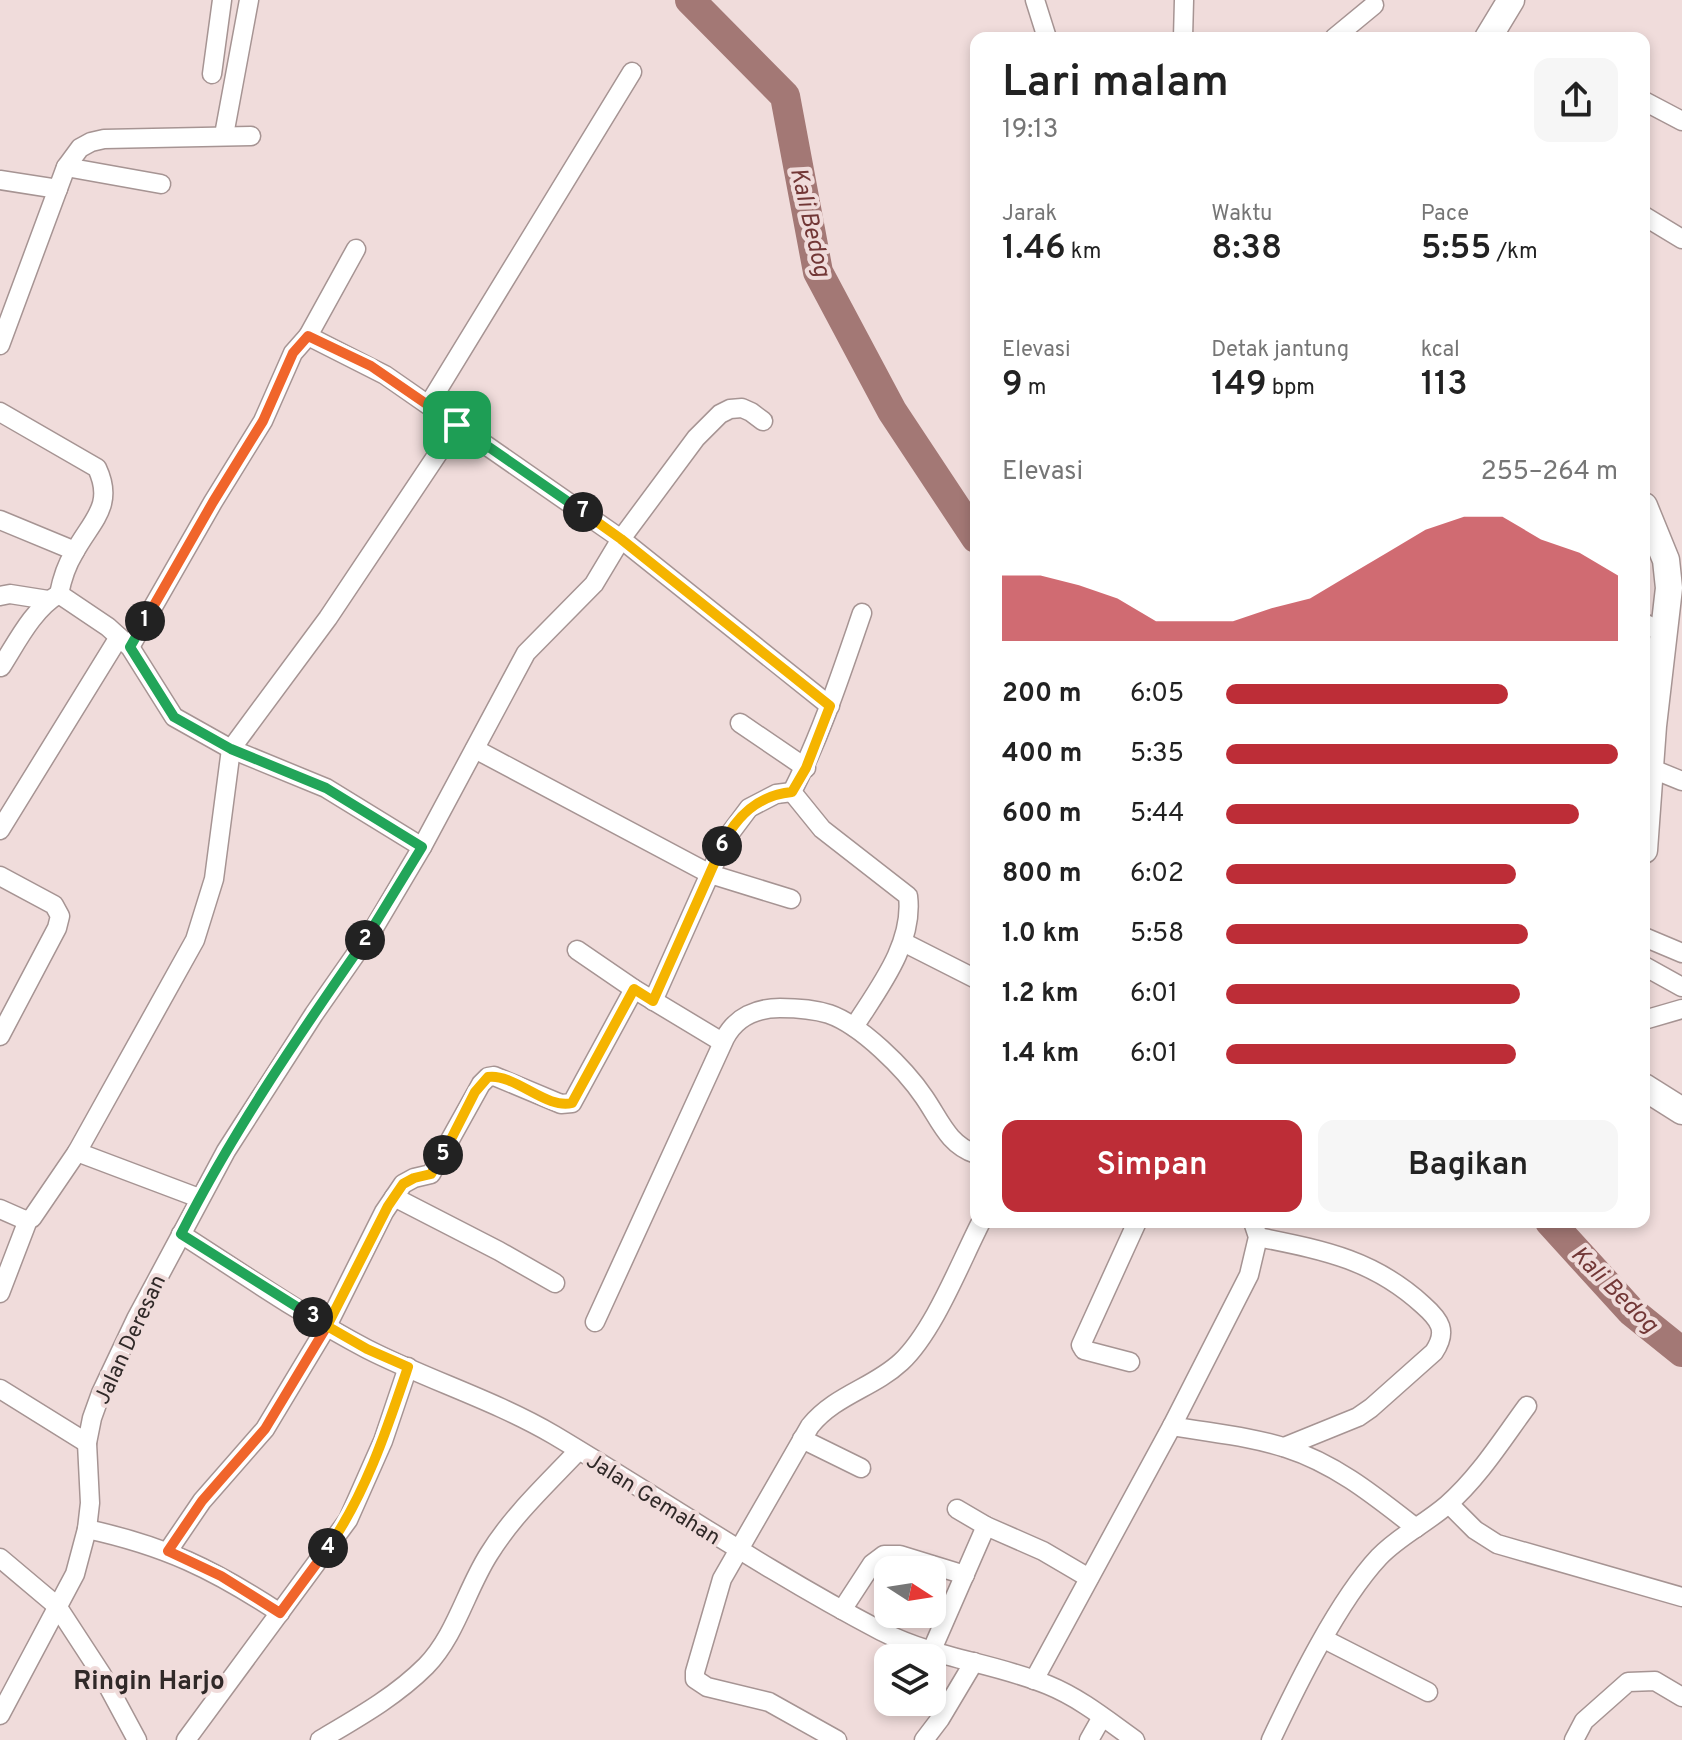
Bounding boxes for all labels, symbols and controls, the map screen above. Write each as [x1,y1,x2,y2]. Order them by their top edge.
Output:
text: Lari malam [1002,56,1229,112]
button: share [1534,58,1618,142]
text: 19:13 [1002,114,1058,147]
water label: Kali Bedog [782,165,836,281]
text: Jarak [1002,201,1057,228]
text: Waktu [1211,201,1272,228]
text: Pace [1421,201,1469,228]
text: 1.46 [1002,228,1066,271]
text: 8:38 [1211,228,1282,271]
text: 5:55 [1421,228,1491,271]
text: km [1066,239,1101,266]
text: /km [1491,239,1538,266]
text: Elevasi [1002,337,1071,364]
text: Detak jantung [1211,337,1349,364]
text: kcal [1421,337,1460,364]
text: 9 [1002,364,1023,407]
text: 149 [1211,364,1267,407]
text: 113 [1421,364,1468,407]
text: m [1023,375,1047,402]
text: bpm [1267,375,1315,402]
pin [423,391,491,459]
icon: arrive [435,403,479,447]
text: Elevasi [1002,456,1083,489]
text: 255–264 m [1481,456,1618,489]
pin: 7 [563,492,603,532]
text: 7 [577,498,589,525]
pin: 1 [125,601,165,641]
text: 1 [141,607,149,634]
text: 200 m [1002,678,1081,711]
text: 6:05 [1130,678,1184,711]
text: 400 m [1002,738,1082,771]
text: 5:35 [1130,738,1184,771]
text: 600 m [1002,798,1082,831]
text: 5:44 [1130,798,1184,831]
pin: 6 [702,826,742,866]
text: 6 [715,832,729,859]
text: 800 m [1002,858,1082,891]
text: 6:02 [1130,858,1184,891]
text: 1.0 km [1002,918,1080,951]
text: 5:58 [1130,918,1184,951]
pin: 2 [345,920,385,960]
text: 2 [358,926,372,953]
text: 1.2 km [1002,978,1079,1011]
text: 6:01 [1130,978,1178,1011]
text: 1.4 km [1002,1038,1079,1071]
text: 6:01 [1130,1038,1178,1071]
button: Simpan [1002,1120,1302,1212]
button: Bagikan [1318,1120,1618,1212]
pin: 5 [423,1135,463,1175]
text: 5 [436,1141,450,1168]
water label: Kali Bedog [1564,1240,1664,1341]
street label: Jalan Deresan [90,1271,173,1409]
pin: 3 [293,1297,333,1337]
text: 3 [306,1303,320,1330]
street label: Jalan Gemahan [581,1448,725,1552]
pin: 4 [308,1528,348,1568]
text: 4 [321,1534,335,1561]
north arrow [874,1556,946,1628]
map controls [874,1556,946,1716]
button: layers [874,1644,946,1716]
district label: Ringin Harjo [73,1666,225,1699]

